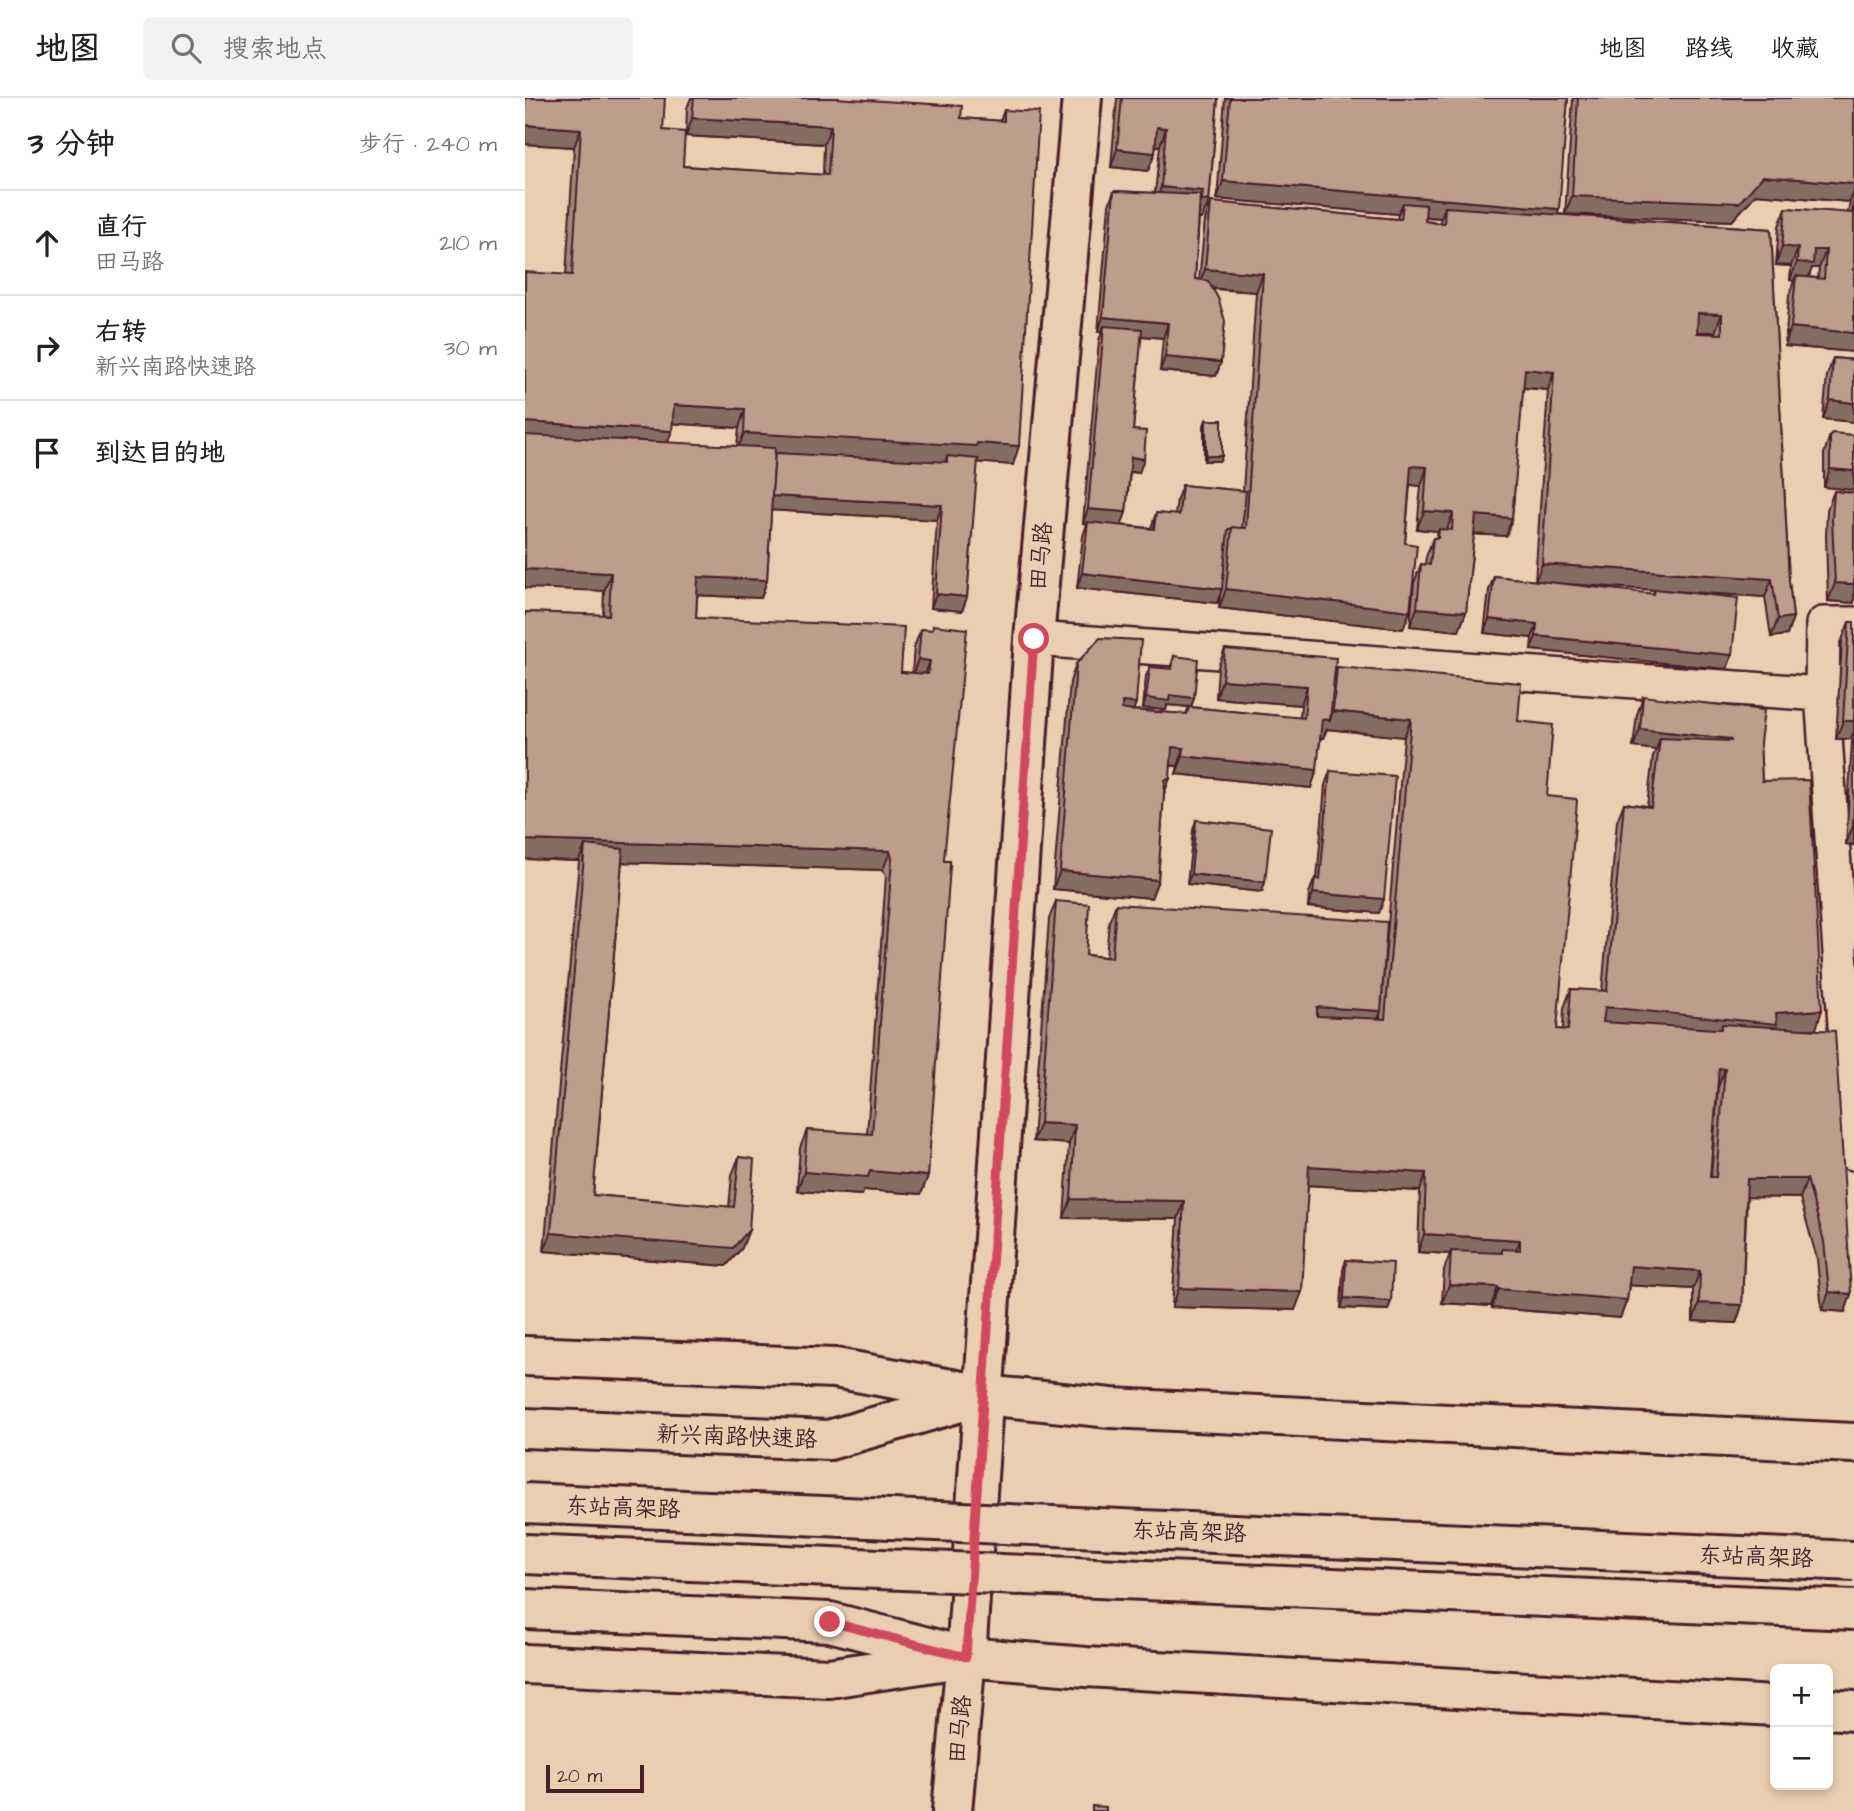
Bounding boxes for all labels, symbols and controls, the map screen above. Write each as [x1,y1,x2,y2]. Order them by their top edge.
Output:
search box [143,17,633,80]
text: 地图 [35,26,101,72]
icon: search [167,29,205,67]
text: 搜索地点 [223,31,327,67]
text: 地图 [1599,32,1647,66]
text: 路线 [1685,32,1733,66]
text: 收藏 [1771,32,1819,66]
text: 3 分钟 [28,123,115,165]
text: 步行 · 240 m [359,128,497,160]
text: 直行 [95,209,147,245]
icon: ahead [28,224,66,262]
text: 210 m [439,227,497,259]
text: 田马路 [95,246,164,278]
text: 右转 [95,314,147,350]
icon: right [28,329,66,367]
text: 30 m [444,332,497,364]
text: 新兴南路快速路 [95,351,256,383]
icon: arrive [28,434,66,472]
text: 到达目的地 [95,435,225,471]
street label: 田马路 [1022,520,1060,592]
route start [1018,623,1049,654]
street label: 新兴南路快速路 [656,1418,818,1456]
street label: 东站高架路 [565,1490,681,1526]
street label: 东站高架路 [1131,1514,1247,1550]
street label: 东站高架路 [1698,1539,1814,1575]
route end [814,1606,845,1637]
map controls [1770,1664,1833,1790]
button: + [1770,1664,1833,1727]
street label: 田马路 [941,1693,979,1765]
button: − [1770,1727,1833,1790]
scale bar [546,1762,644,1794]
text: 20 m [557,1763,602,1790]

